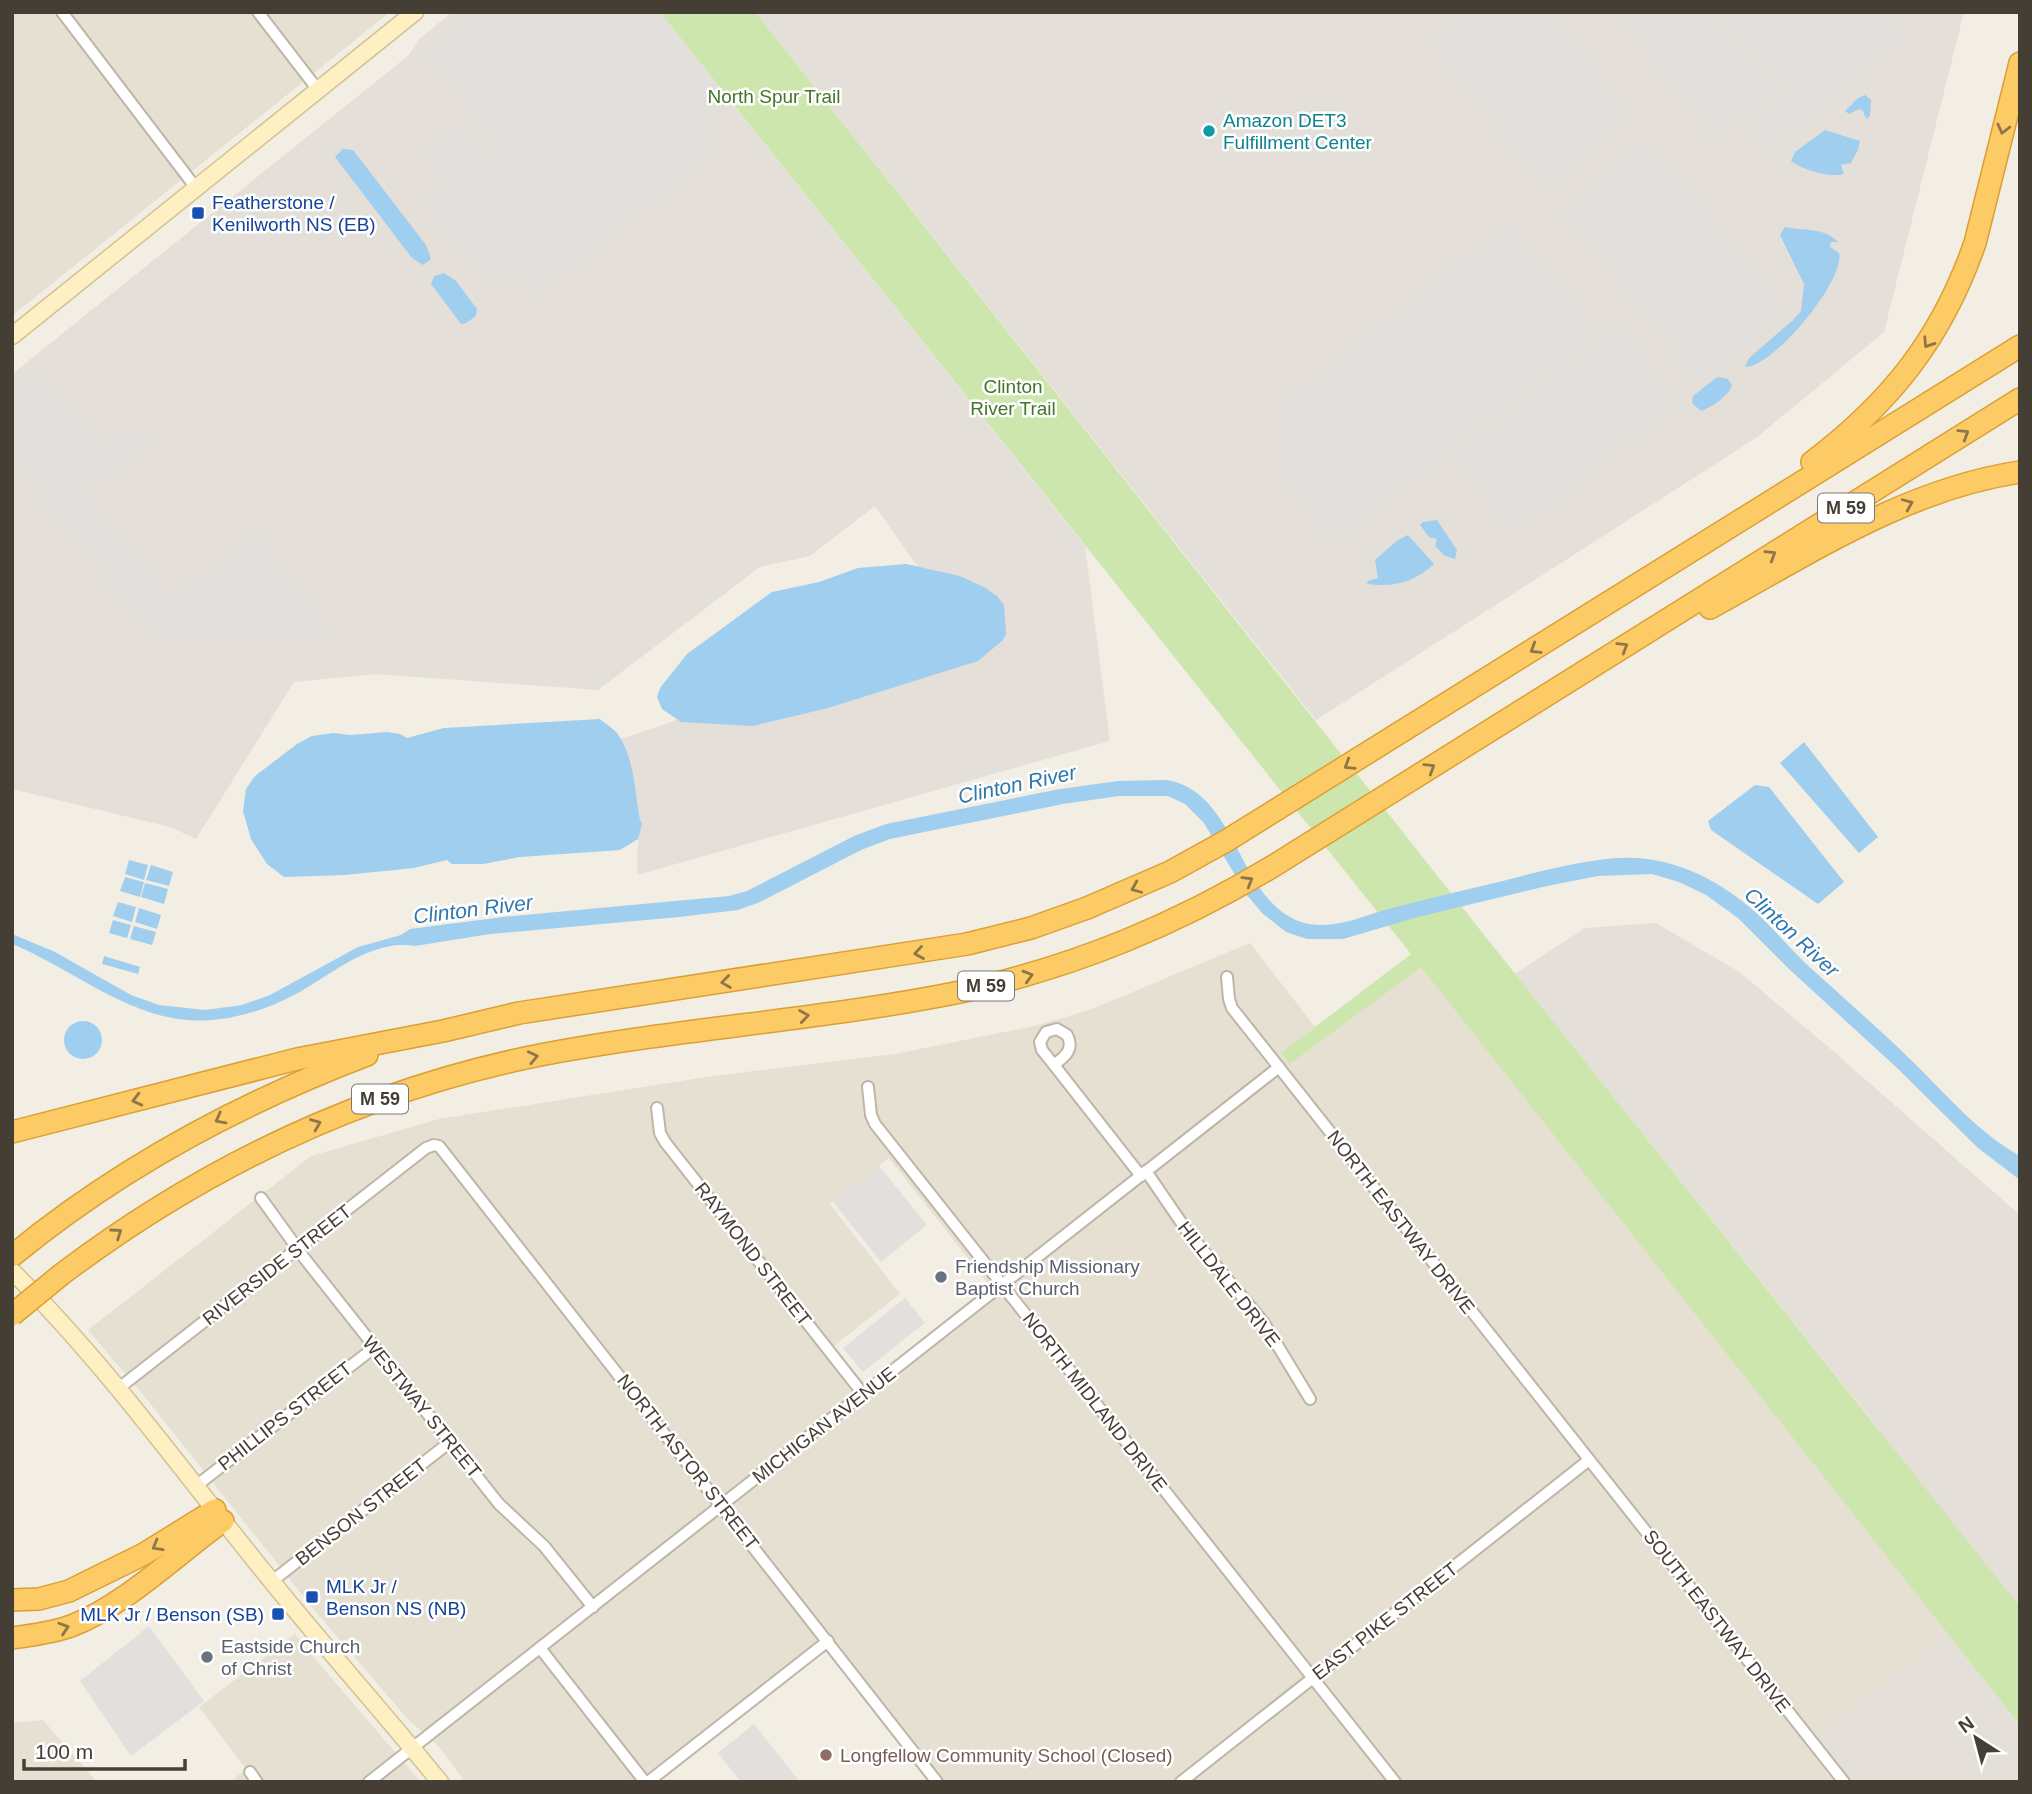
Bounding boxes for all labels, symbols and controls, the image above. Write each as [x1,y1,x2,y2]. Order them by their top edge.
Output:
park label: North Spur Trail [707,86,841,107]
place label: Amazon DET3 Fulfillment Center [1223,110,1373,153]
marker: Amazon DET3 Fulfillment Center [1201,123,1217,139]
one-way arrow [1997,123,2011,135]
place label: Featherstone / Kenilworth NS (EB) [212,192,376,235]
marker: Featherstone / Kenilworth NS (EB) [190,205,206,221]
one-way arrow [1924,335,1937,348]
park label: Clinton River Trail [970,376,1056,419]
one-way arrow [1956,430,1969,443]
road number: M 59 [1818,494,1874,522]
one-way arrow [1900,498,1913,512]
one-way arrow [1763,550,1776,563]
one-way arrow [1530,640,1543,653]
one-way arrow [1615,643,1628,656]
one-way arrow [1344,757,1357,770]
water label: Clinton River [956,760,1079,808]
one-way arrow [1422,764,1435,777]
one-way arrow [1241,876,1254,889]
one-way arrow [1131,880,1143,894]
water label: Clinton River [1740,883,1845,982]
water label: Clinton River [412,890,535,928]
one-way arrow [913,945,925,960]
one-way arrow [1022,969,1034,984]
road number: M 59 [958,972,1014,1001]
one-way arrow [720,974,732,989]
one-way arrow [798,1009,810,1024]
one-way arrow [527,1050,539,1065]
road number: M 59 [352,1084,408,1114]
one-way arrow [131,1092,143,1106]
one-way arrow [215,1111,227,1124]
one-way arrow [309,1119,321,1133]
street label: NORTH EASTWAY DRIVE [1323,1126,1479,1318]
street label: RAYMOND STREET [691,1178,816,1330]
street label: RIVERSIDE STREET [199,1200,356,1330]
street label: HILLDALE DRIVE [1174,1217,1284,1351]
one-way arrow [109,1229,122,1241]
place label: Friendship Missionary Baptist Church [955,1256,1140,1299]
marker: Friendship Missionary Baptist Church [933,1269,949,1285]
street label: NORTH MIDLAND DRIVE [1019,1308,1171,1496]
street label: WESTWAY STREET [358,1332,486,1482]
street label: PHILLIPS STREET [214,1357,356,1475]
street label: MICHIGAN AVENUE [748,1363,900,1487]
street label: NORTH ASTOR STREET [613,1370,763,1554]
street label: BENSON STREET [291,1454,431,1570]
street label: SOUTH EASTWAY DRIVE [1639,1526,1795,1716]
one-way arrow [152,1538,164,1551]
street label: EAST PIKE STREET [1308,1558,1462,1684]
place label: MLK Jr / Benson NS (NB) [326,1576,466,1619]
marker: MLK Jr / Benson NS (NB) [304,1589,320,1605]
place label: MLK Jr / Benson (SB) [80,1604,264,1625]
marker: MLK Jr / Benson (SB) [270,1606,286,1622]
one-way arrow [57,1621,69,1636]
place label: Eastside Church of Christ [221,1636,360,1679]
marker: Eastside Church of Christ [199,1649,215,1665]
north arrow [1941,1703,2011,1773]
text: N [1955,1712,1978,1737]
scale bar [24,1728,186,1772]
text: 100 m [35,1740,93,1763]
place label: Longfellow Community School (Closed) [840,1745,1173,1766]
marker: Longfellow Community School (Closed) [818,1747,834,1763]

